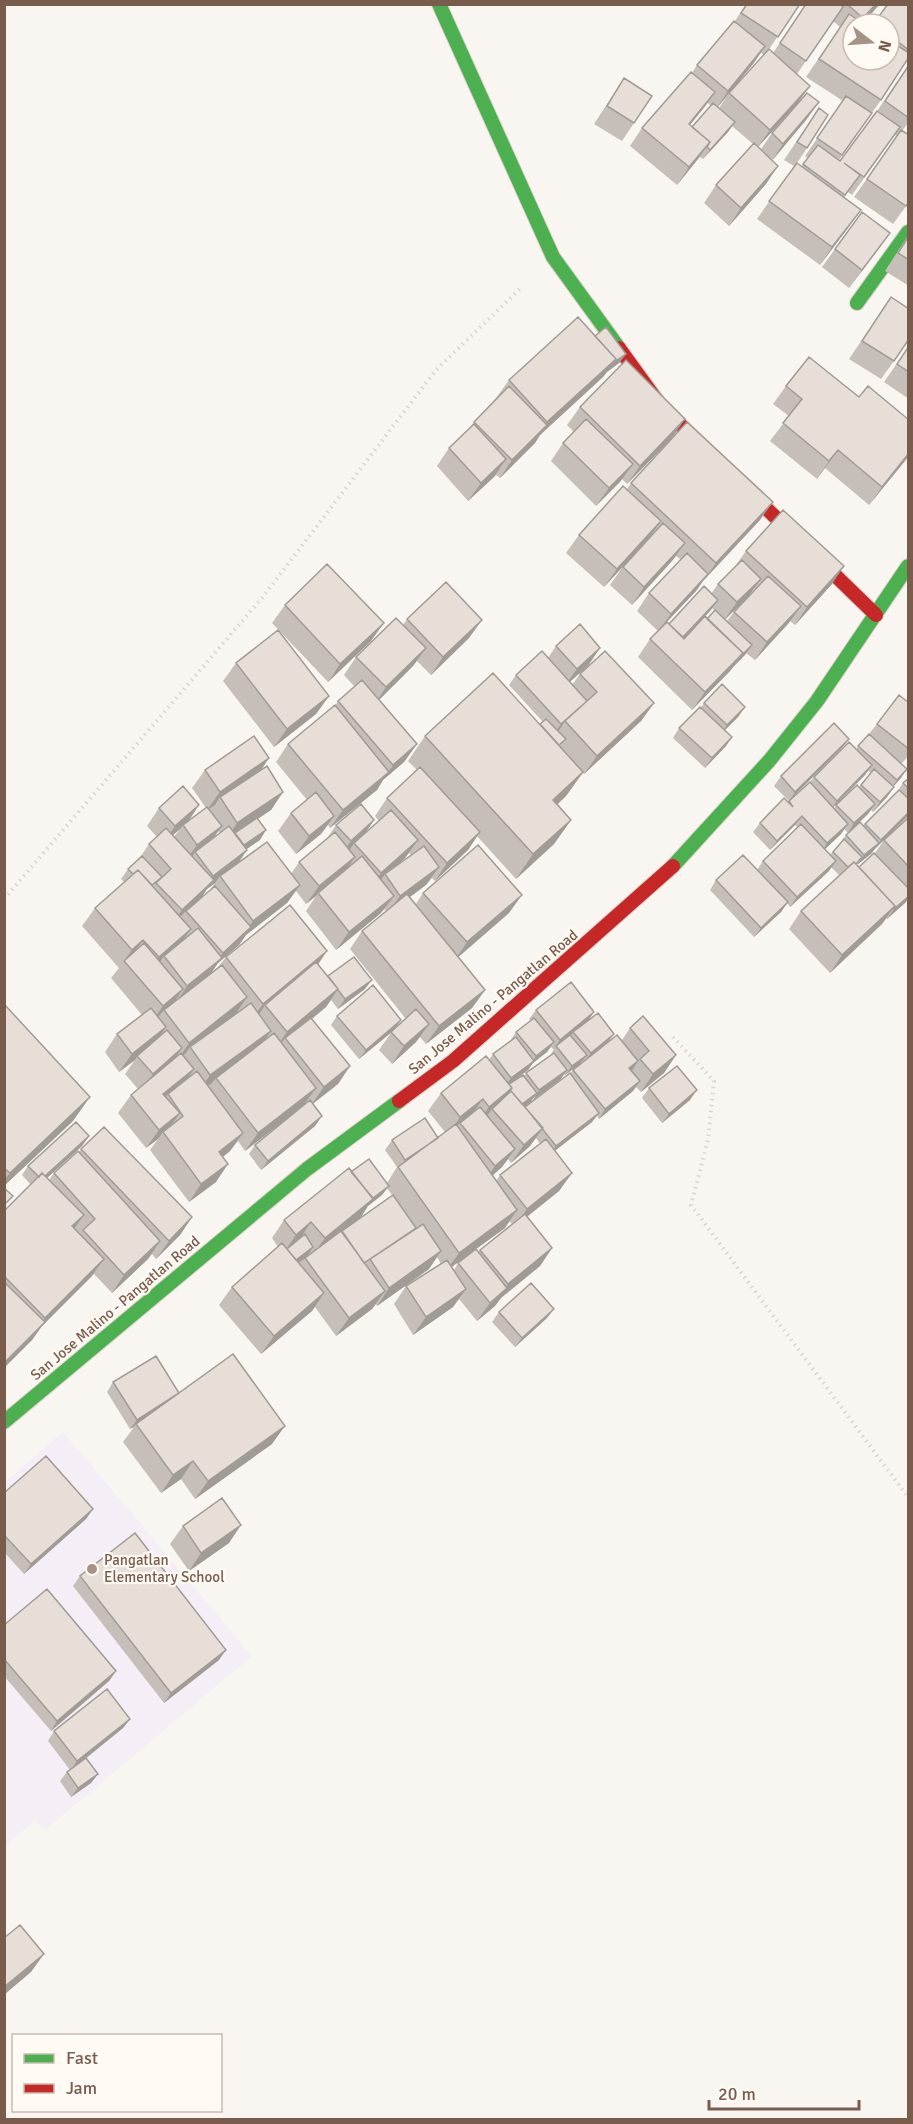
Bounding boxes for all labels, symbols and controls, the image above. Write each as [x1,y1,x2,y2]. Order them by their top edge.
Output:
north arrow [841,12,901,72]
text: N [873,38,896,54]
street label: San Jose Malino - Pangatlan Road [405,926,581,1078]
street label: San Jose Malino - Pangatlan Road [27,1232,203,1384]
place label: Pangatlan Elementary School [104,1551,225,1586]
marker: Pangatlan Elementary School [85,1562,99,1576]
legend [12,2034,222,2112]
text: Fast [66,2047,98,2069]
scale bar [709,2073,859,2111]
text: Jam [66,2077,97,2099]
text: 20 m [718,2083,756,2105]

